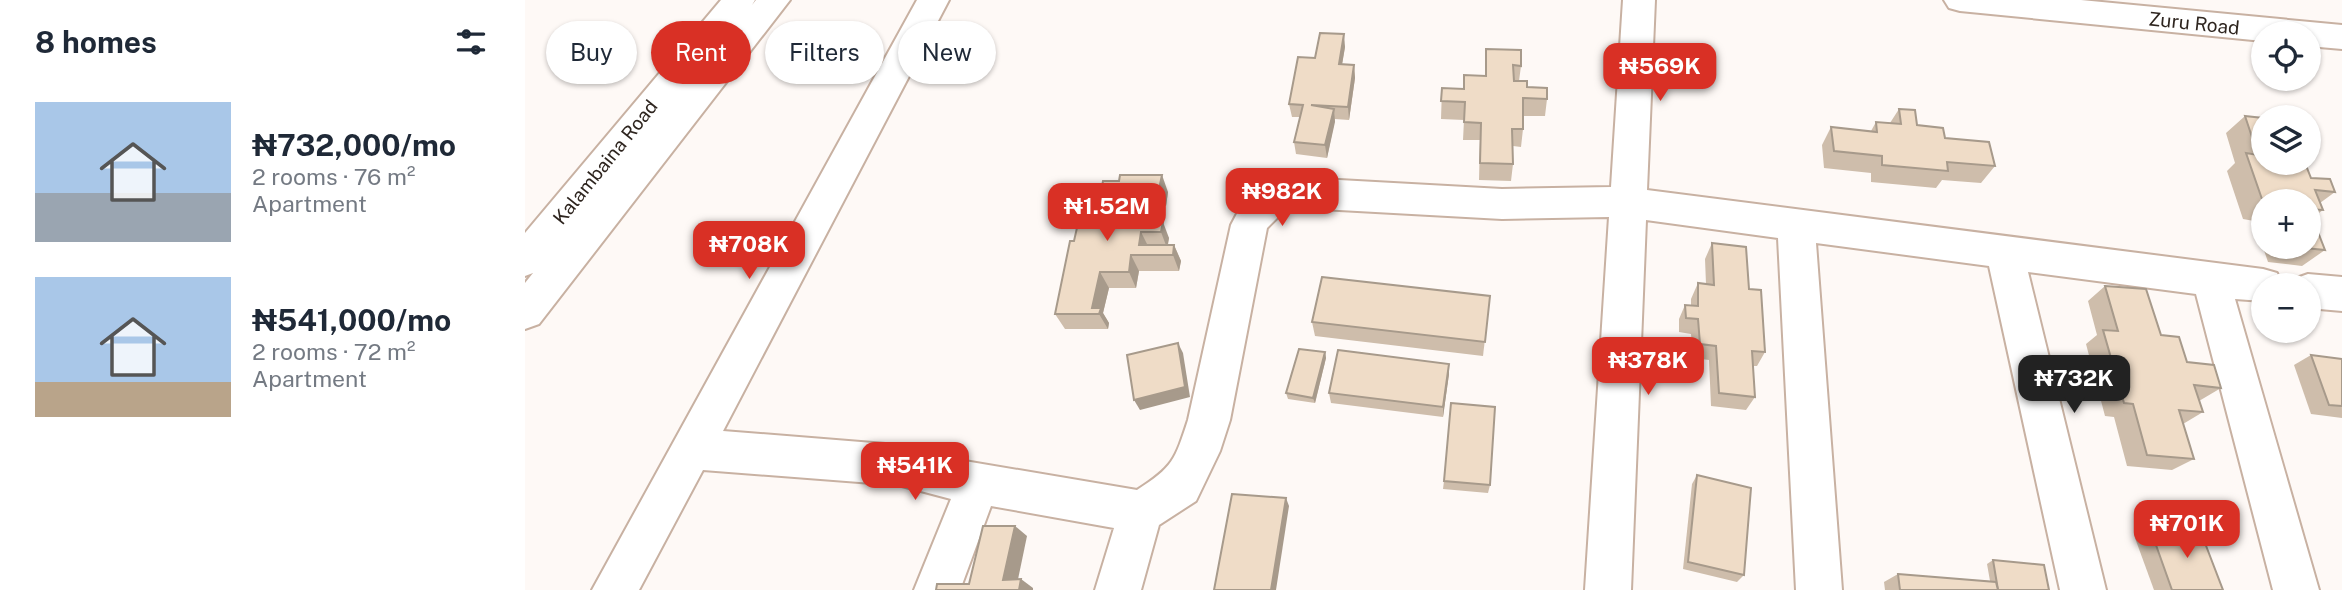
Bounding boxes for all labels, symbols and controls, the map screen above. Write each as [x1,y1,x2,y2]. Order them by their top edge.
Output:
street label: Zuru Road [2147,7,2241,39]
chip: Buy [546,21,637,84]
chip: Rent [651,21,751,84]
chip: Filters [765,21,884,84]
chip: New [898,21,996,84]
map controls [2251,21,2321,343]
button: locate [2251,21,2321,91]
icon: filters [452,23,490,61]
text: 8 homes [35,24,157,60]
pin: ₦569K [1611,43,1709,103]
text: ₦569K [1619,52,1701,79]
street label: Kalambaina Road [548,95,662,229]
button: layers [2251,105,2321,175]
text: ₦732,000/mo [252,127,456,163]
icon: home [91,130,175,214]
text: 2 rooms · 76 m² [252,163,415,190]
pin: ₦982K [1233,168,1331,228]
text: ₦982K [1242,177,1322,204]
pin: ₦1.52M [1050,184,1164,243]
button: + [2251,189,2321,259]
text: Apartment [252,190,367,217]
text: ₦1.52M [1064,192,1150,219]
pin: ₦708K [700,222,798,281]
text: ₦708K [709,230,789,257]
button: − [2251,273,2321,343]
text: ₦541,000/mo [252,302,451,338]
icon: home [91,305,175,389]
text: 2 rooms · 72 m² [252,338,415,365]
pin: ₦378K [1599,338,1697,397]
text: ₦378K [1608,346,1688,373]
pin: ₦732K [2025,356,2123,415]
text: ₦732K [2034,364,2114,391]
text: Apartment [252,365,367,392]
pin: ₦541K [866,442,964,502]
text: ₦541K [877,451,953,478]
pin: ₦701K [2138,500,2236,560]
text: ₦701K [2150,509,2224,536]

